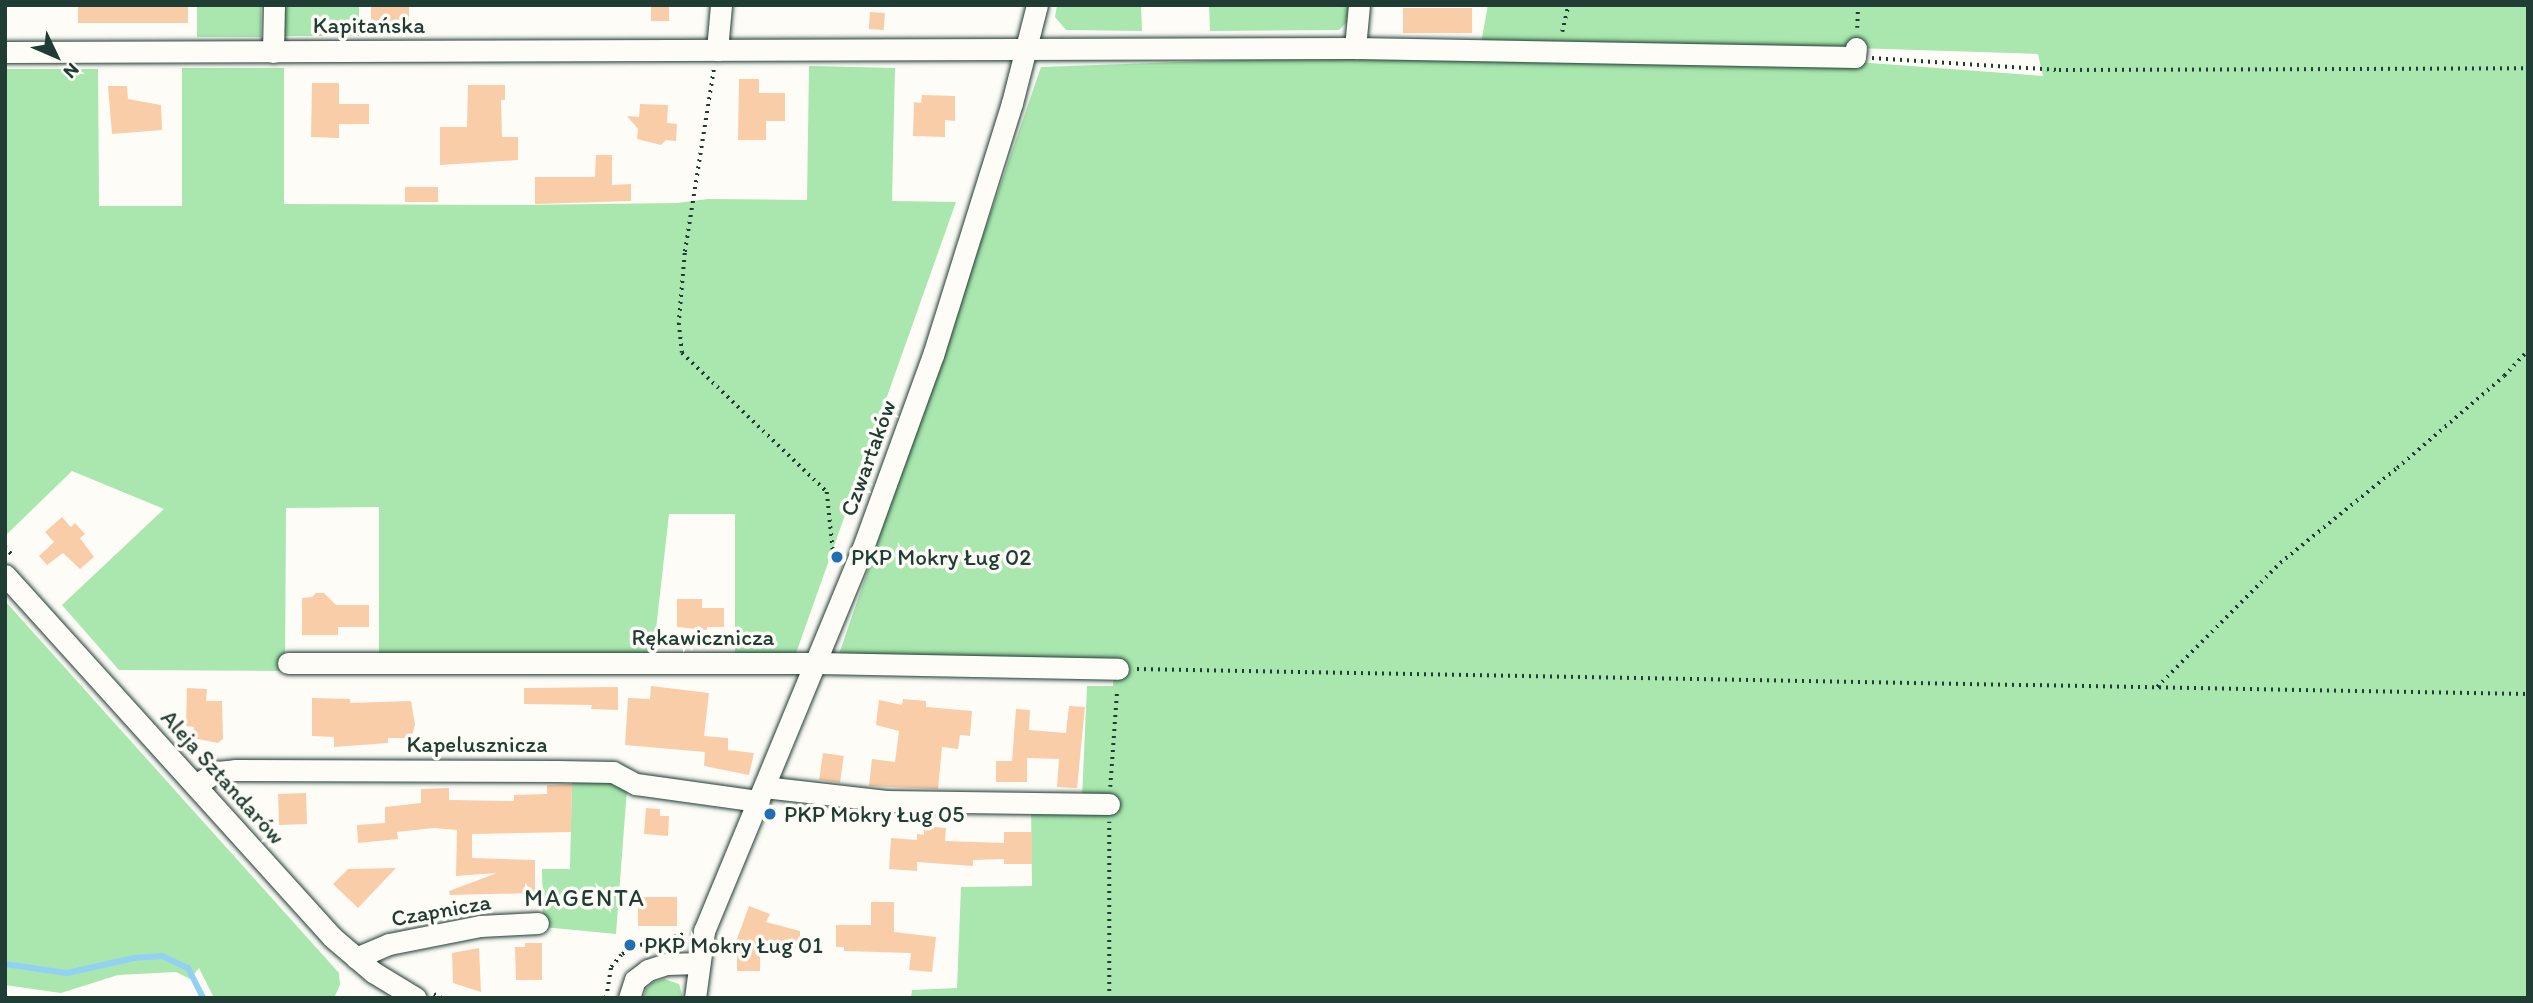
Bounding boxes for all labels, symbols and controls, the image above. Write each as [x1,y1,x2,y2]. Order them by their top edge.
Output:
street label: Kapitańska [313,11,425,39]
north arrow [21,21,91,91]
text: N [59,58,84,84]
street label: Czwartaków [834,396,902,520]
place label: PKP Mokry Ług 02 [851,543,1031,571]
marker: PKP Mokry Ług 02 [829,549,845,565]
street label: Rękawicznicza [631,623,775,651]
street label: Aleja Sztandarów [155,704,291,850]
street label: Kapelusznicza [406,730,548,758]
place label: PKP Mokry Ług 05 [784,800,964,828]
marker: PKP Mokry Ług 05 [762,806,778,822]
district label: MAGENTA [524,884,646,912]
street label: Czapnicza [389,888,493,932]
place label: PKP Mokry Ług 01 [644,931,823,959]
marker: PKP Mokry Ług 01 [622,937,638,953]

